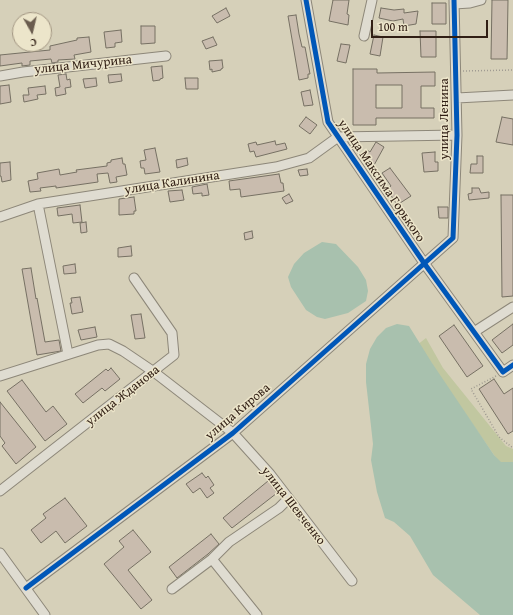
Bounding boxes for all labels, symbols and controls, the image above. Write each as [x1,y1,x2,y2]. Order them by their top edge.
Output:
north arrow [12,12,52,52]
scale bar [373,12,490,38]
text: 100 m [378,18,408,35]
text: С [29,35,38,51]
street label: улица Мичурина [33,52,133,78]
street label: улица Ленина [437,78,453,160]
street label: улица Максима Горького [334,117,428,245]
street label: улица Калинина [123,168,221,198]
street label: улица Жданова [83,362,163,430]
street label: улица Кирова [202,380,274,444]
street label: улица Шевченко [258,464,328,548]

